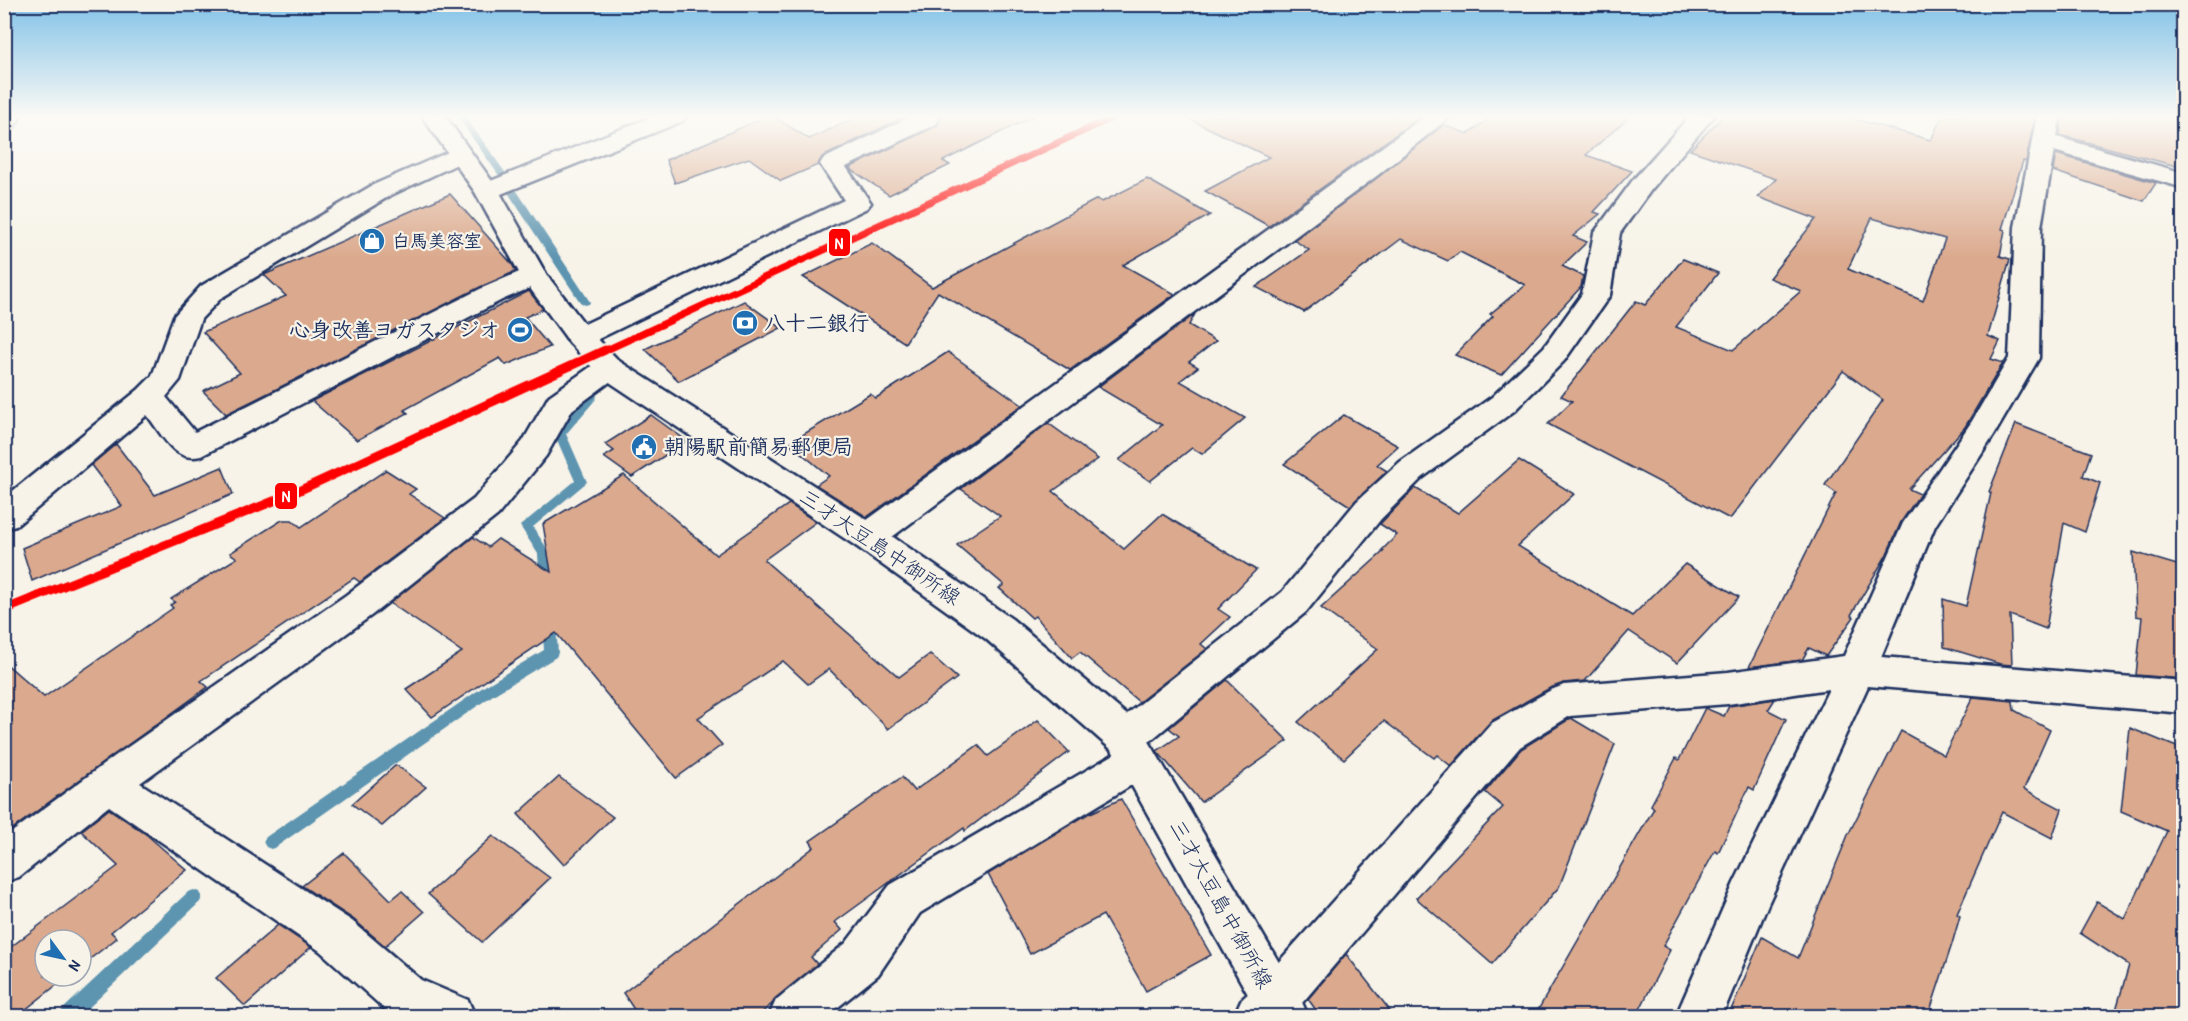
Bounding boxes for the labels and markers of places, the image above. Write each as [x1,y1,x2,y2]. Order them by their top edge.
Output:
shop icon: 白馬美容室 [357,226,387,256]
place label: 白馬美容室 [392,228,482,253]
bank icon: 八十二銀行 [730,308,760,338]
place label: 八十二銀行 [764,308,869,337]
place label: 心身改善ヨガスタジオ [289,315,500,344]
sports icon: 心身改善ヨガスタジオ [505,315,535,345]
public building icon: 朝陽駅前簡易郵便局 [629,432,659,462]
place label: 朝陽駅前簡易郵便局 [664,432,853,461]

